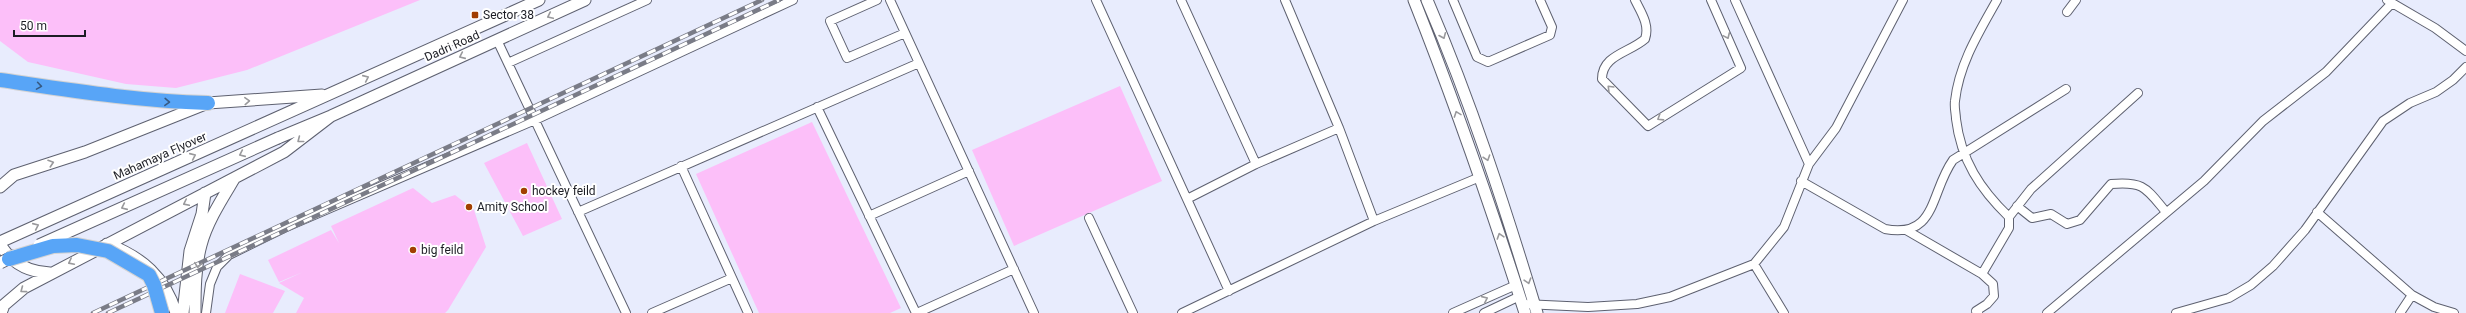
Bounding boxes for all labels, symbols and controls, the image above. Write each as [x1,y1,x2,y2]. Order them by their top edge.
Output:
place label: Sector 38 [483,8,534,22]
marker: Sector 38 [470,10,480,20]
one-way arrow [546,11,554,19]
scale bar [14,12,85,38]
text: 50 m [20,19,47,33]
street label: Dadri Road [422,28,482,64]
one-way arrow [1722,31,1730,39]
one-way arrow [1438,32,1446,39]
one-way arrow [458,51,466,59]
one-way arrow [362,75,370,83]
one-way arrow [35,81,42,90]
one-way arrow [1607,85,1615,93]
one-way arrow [244,96,250,105]
one-way arrow [164,97,170,106]
one-way arrow [1454,110,1462,117]
one-way arrow [1657,113,1664,120]
street label: Mahamaya Flyover [111,129,209,183]
one-way arrow [297,136,304,143]
one-way arrow [239,149,247,157]
one-way arrow [188,153,196,161]
one-way arrow [1482,154,1491,161]
one-way arrow [48,159,55,168]
place label: hockey feild [532,184,596,198]
marker: hockey feild [519,186,529,196]
one-way arrow [183,198,191,206]
place label: Amity School [477,200,547,214]
one-way arrow [120,202,128,210]
marker: Amity School [464,202,474,212]
one-way arrow [32,223,39,231]
one-way arrow [1497,232,1505,239]
place label: big feild [421,243,463,257]
marker: big feild [408,245,418,255]
one-way arrow [68,258,75,265]
one-way arrow [194,262,203,268]
one-way arrow [1523,278,1531,285]
one-way arrow [20,285,27,292]
one-way arrow [1480,296,1488,304]

